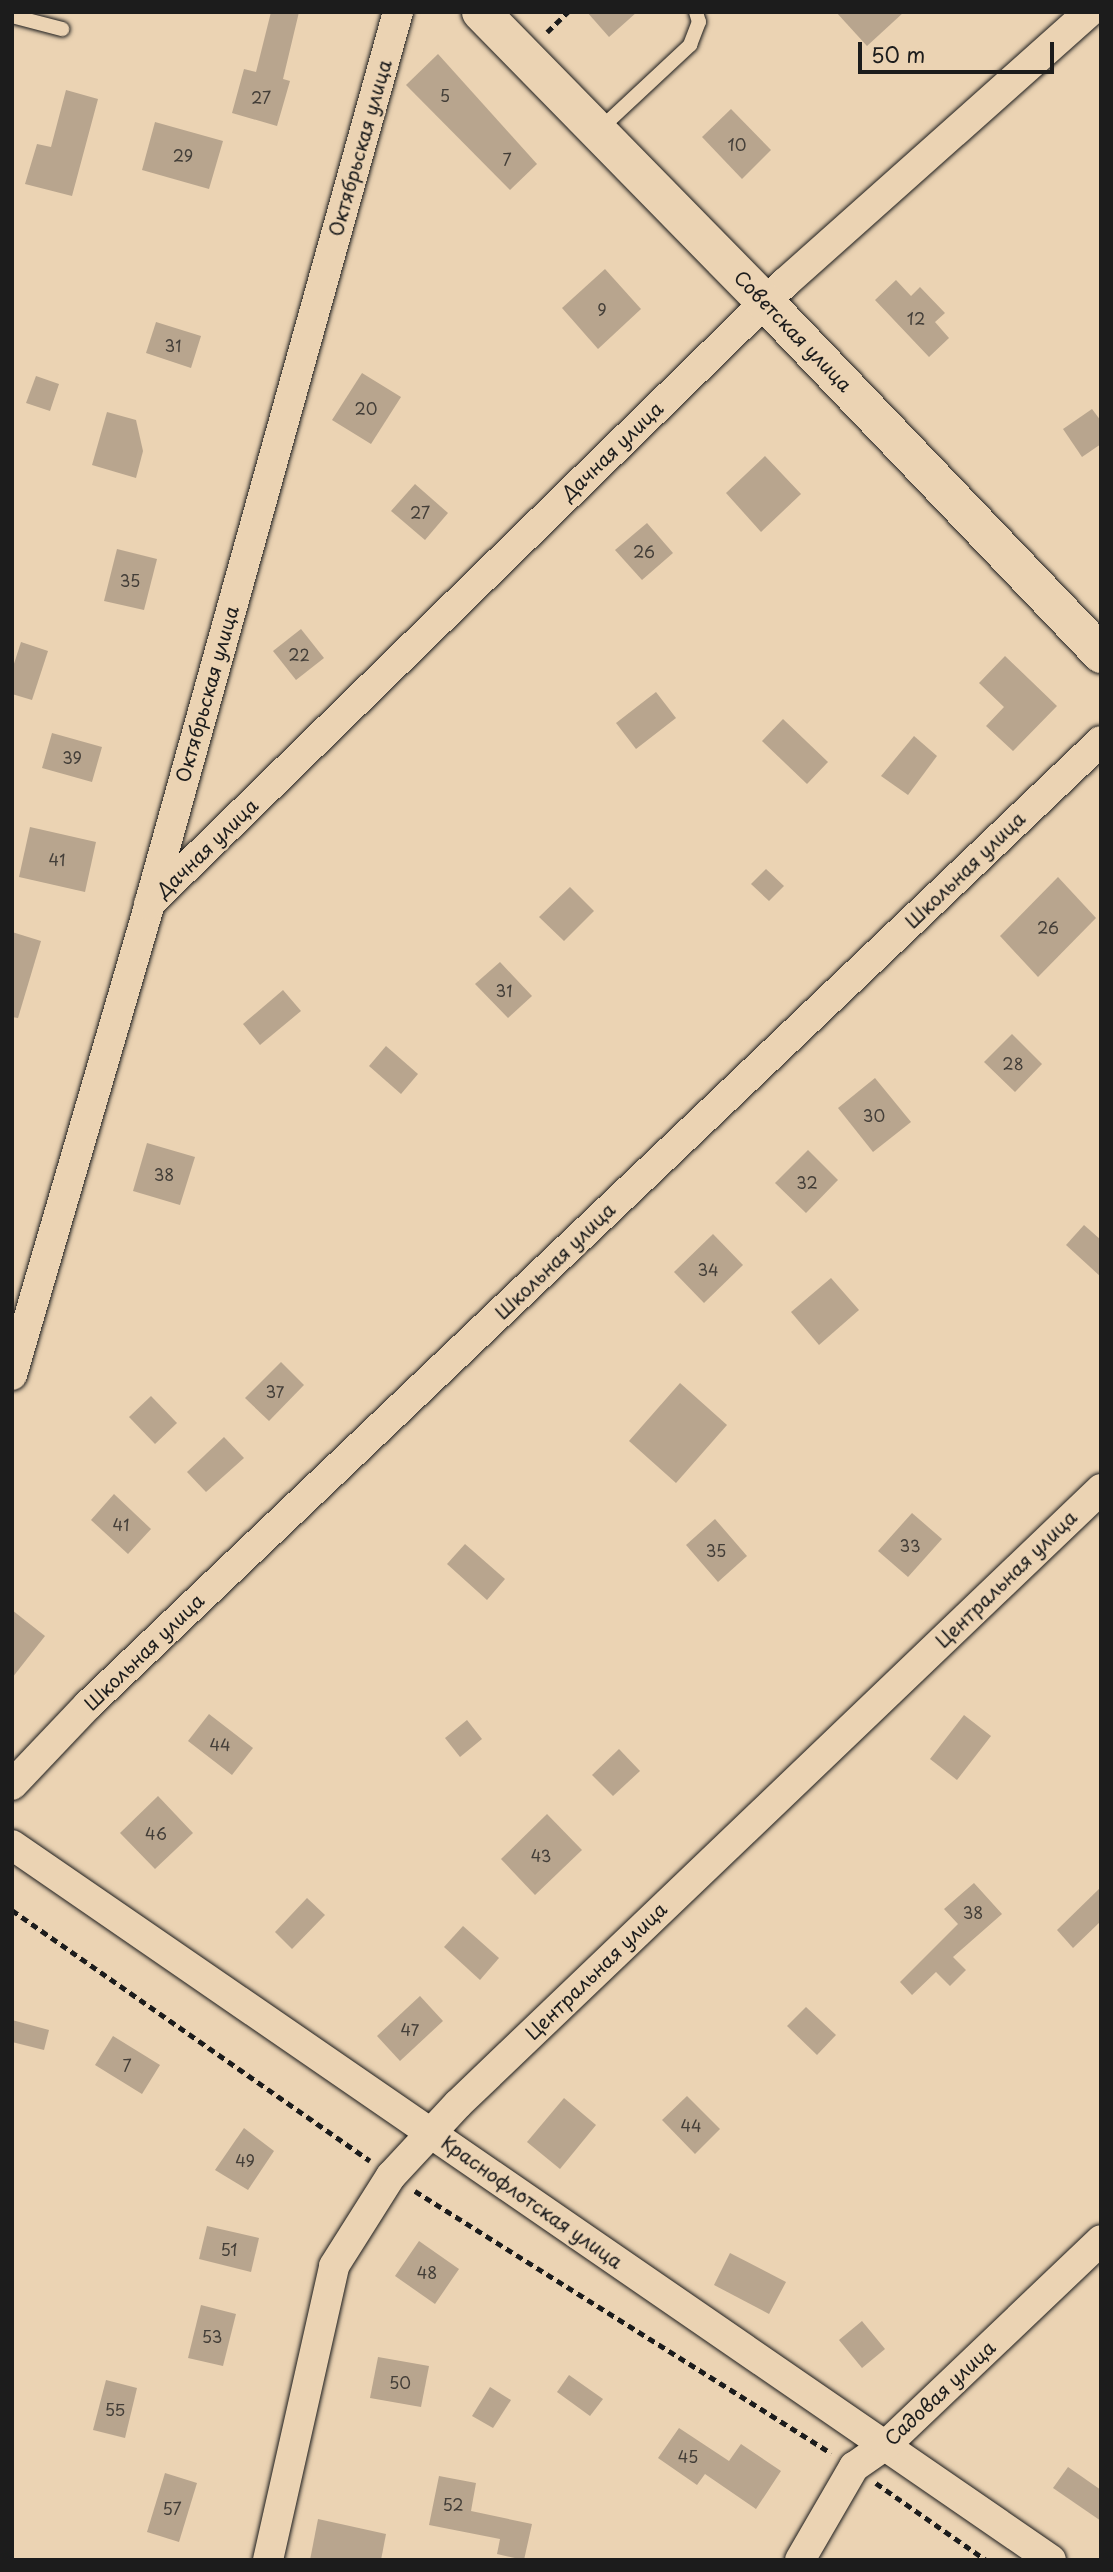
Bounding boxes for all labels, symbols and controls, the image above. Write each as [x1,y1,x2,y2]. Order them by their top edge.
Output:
scale bar [861,28,1057,72]
text: 50 m [871,38,925,70]
street label: Октябрьская улица [324,56,396,240]
house number: 5 [440,85,450,105]
house number: 27 [251,87,271,107]
house number: 10 [728,134,746,154]
house number: 29 [173,145,193,165]
house number: 7 [502,149,512,169]
street label: Советская улица [729,265,857,397]
house number: 9 [597,299,607,319]
house number: 12 [907,308,925,328]
house number: 31 [165,335,181,355]
street label: Дачная улица [556,396,668,506]
house number: 20 [355,398,377,418]
house number: 27 [410,502,430,522]
house number: 26 [633,541,655,561]
house number: 35 [120,570,140,590]
street label: Октябрьская улица [171,602,243,786]
house number: 22 [288,644,310,664]
house number: 39 [62,747,82,767]
street label: Дачная улица [151,793,263,903]
street label: Школьная улица [900,807,1030,933]
house number: 41 [49,849,65,869]
house number: 26 [1037,917,1059,937]
house number: 31 [496,980,512,1000]
house number: 28 [1002,1053,1024,1073]
house number: 30 [863,1105,885,1125]
house number: 38 [154,1164,174,1184]
house number: 32 [796,1172,818,1192]
street label: Школьная улица [490,1198,620,1324]
house number: 34 [697,1259,719,1279]
house number: 37 [266,1381,284,1401]
street label: Центральная улица [931,1506,1081,1652]
house number: 41 [113,1514,129,1534]
house number: 33 [899,1535,921,1555]
house number: 35 [706,1540,726,1560]
street label: Школьная улица [79,1589,209,1715]
house number: 44 [209,1734,231,1754]
house number: 46 [145,1823,167,1843]
house number: 43 [531,1845,551,1865]
street label: Центральная улица [521,1898,671,2044]
house number: 38 [963,1902,983,1922]
house number: 47 [401,2019,419,2039]
house number: 7 [122,2055,132,2075]
house number: 44 [680,2115,702,2135]
street label: Краснофлотская улица [437,2130,627,2274]
house number: 49 [235,2150,255,2170]
house number: 51 [220,2239,238,2259]
house number: 48 [417,2262,437,2282]
house number: 53 [202,2326,222,2346]
street label: Садовая улица [880,2336,1000,2450]
house number: 50 [389,2372,411,2392]
house number: 55 [105,2399,125,2419]
house number: 45 [678,2446,698,2466]
house number: 52 [442,2494,464,2514]
house number: 57 [162,2498,182,2518]

